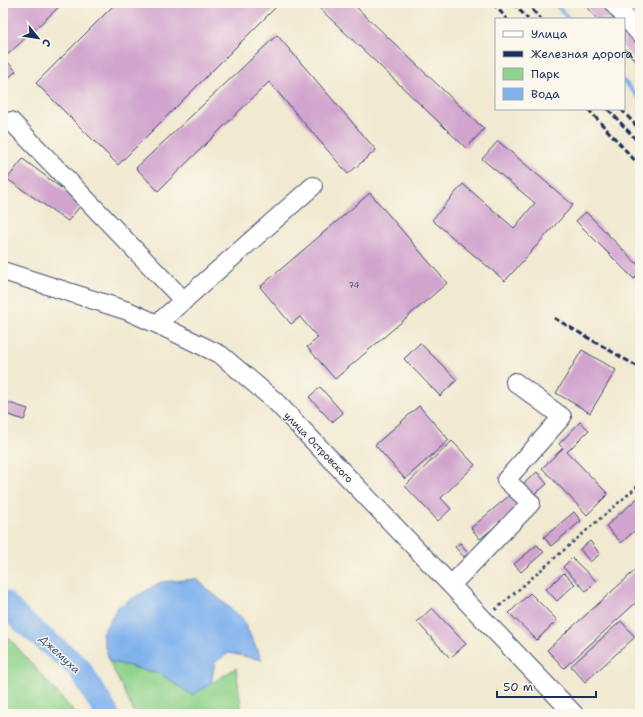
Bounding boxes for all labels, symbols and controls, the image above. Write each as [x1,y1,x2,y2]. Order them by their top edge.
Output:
north arrow [18,18,58,58]
legend [495,18,625,110]
text: Улица [531,26,568,42]
text: С [38,36,54,50]
text: Железная дорога [531,46,634,62]
text: Парк [531,66,560,82]
text: Вода [531,86,560,102]
house number: 74 [349,280,360,291]
street label: улица Островского [281,409,356,486]
water label: Джемуха [35,631,83,677]
scale bar [497,673,596,699]
text: 50 m [503,679,533,695]

